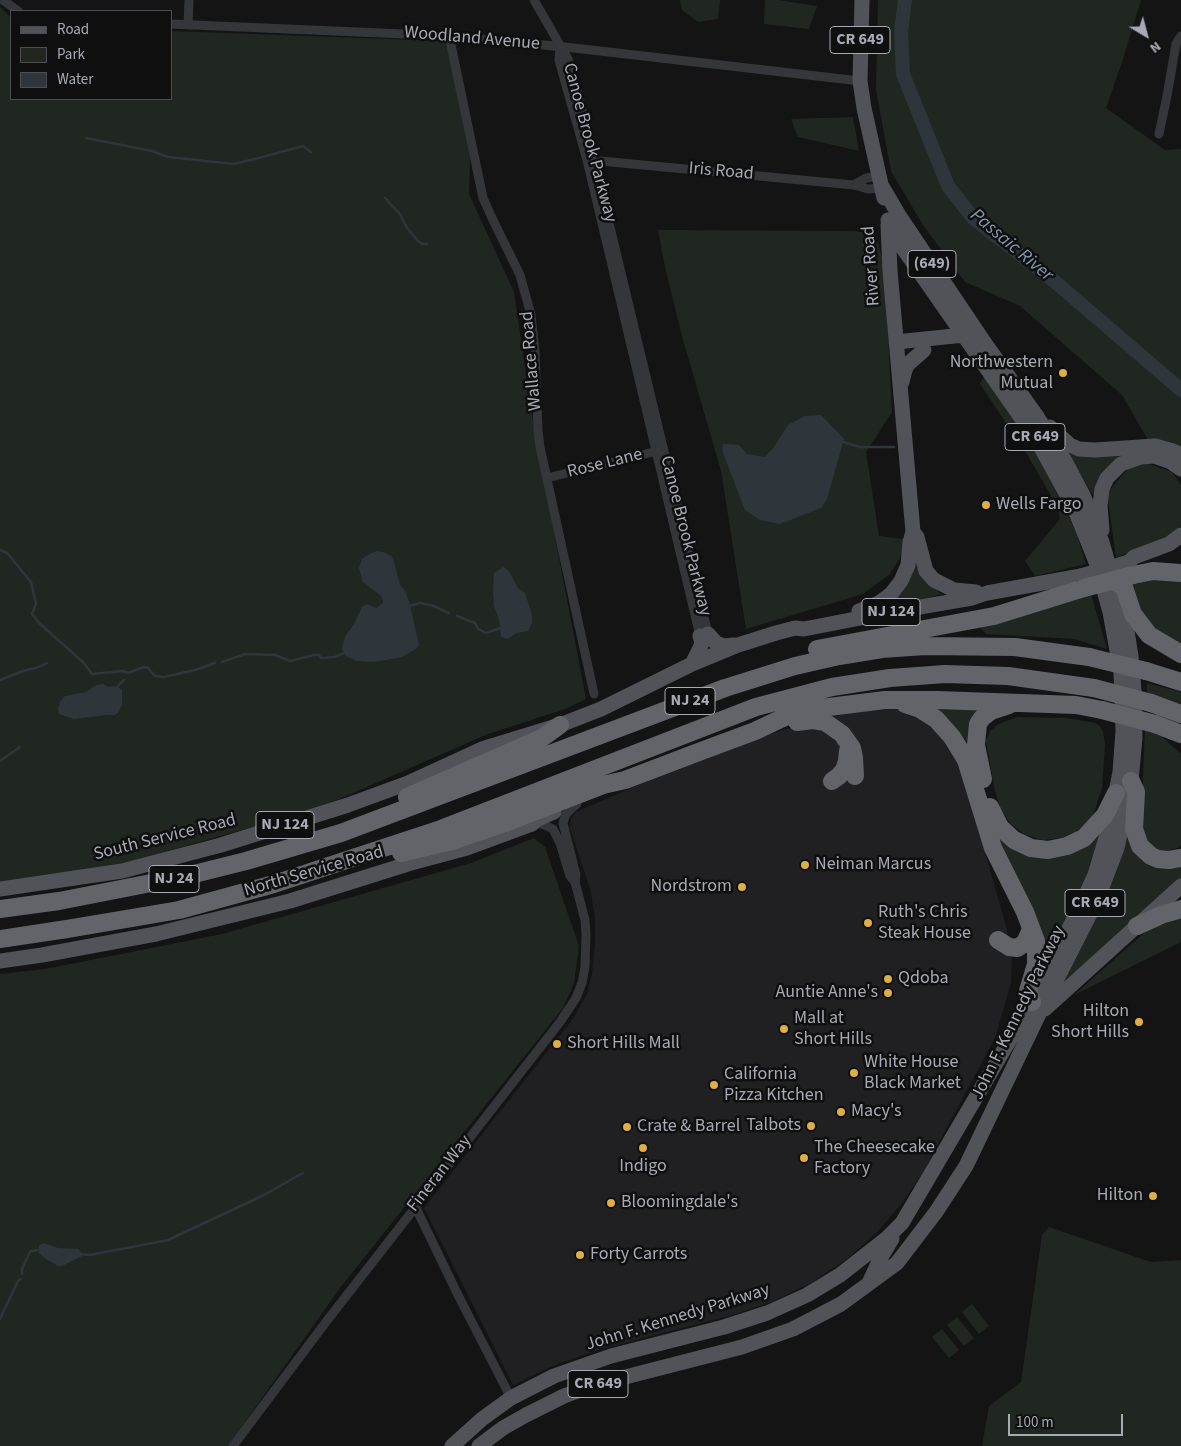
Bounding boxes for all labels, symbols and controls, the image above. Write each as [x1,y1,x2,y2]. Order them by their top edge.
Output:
legend [10,10,172,100]
north arrow [1121,10,1171,60]
text: Road [57,19,89,40]
street label: Woodland Avenue [403,22,541,56]
road number: CR 649 [830,26,890,54]
text: N [1145,36,1165,58]
text: Park [57,44,85,65]
street label: Canoe Brook Parkway [557,61,621,225]
text: Water [57,69,93,90]
street label: Iris Road [688,158,754,186]
water label: Passaic River [965,205,1057,287]
street label: River Road [858,225,886,307]
road number: (649) [908,250,956,278]
street label: Wallace Road [517,310,547,412]
place label: Northwestern Mutual [950,352,1053,394]
marker: Northwestern Mutual [1057,367,1069,379]
road number: CR 649 [1005,424,1065,451]
street label: Rose Lane [565,444,645,484]
street label: Canoe Brook Parkway [655,454,715,618]
place label: Wells Fargo [996,494,1081,516]
marker: Wells Fargo [980,499,992,511]
road number: NJ 124 [862,598,920,626]
road number: NJ 24 [665,688,715,714]
street label: South Service Road [92,810,238,866]
road number: NJ 124 [256,812,314,838]
street label: North Service Road [242,842,386,902]
place label: Neiman Marcus [815,854,931,876]
marker: Neiman Marcus [799,859,811,871]
road number: NJ 24 [149,866,199,892]
place label: Nordstrom [651,876,732,898]
marker: Nordstrom [736,881,748,893]
road number: CR 649 [1065,890,1125,916]
place label: Ruth's Chris Steak House [878,902,971,944]
marker: Ruth's Chris Steak House [862,917,874,929]
street label: John F. Kennedy Parkway [967,922,1071,1104]
place label: Qdoba [898,968,948,990]
marker: Qdoba [882,973,894,985]
place label: Auntie Anne's [776,982,878,1004]
marker: Auntie Anne's [882,987,894,999]
place label: Hilton Short Hills [1051,1001,1129,1044]
place label: Mall at Short Hills [794,1008,872,1050]
marker: Hilton Short Hills [1133,1016,1145,1028]
marker: Mall at Short Hills [778,1023,790,1035]
place label: Short Hills Mall [567,1033,680,1055]
marker: Short Hills Mall [551,1038,563,1050]
place label: White House Black Market [864,1052,961,1094]
place label: California Pizza Kitchen [724,1064,824,1106]
marker: White House Black Market [848,1067,860,1079]
marker: California Pizza Kitchen [708,1079,720,1091]
place label: Macy's [851,1101,902,1123]
marker: Macy's [835,1106,847,1118]
place label: Talbots [746,1115,801,1137]
place label: Crate & Barrel [637,1116,740,1138]
marker: Talbots [805,1120,817,1132]
marker: Crate & Barrel [621,1121,633,1133]
street label: Fineran Way [403,1131,477,1217]
place label: The Cheesecake Factory [814,1137,935,1180]
marker: Indigo [637,1142,649,1154]
marker: The Cheesecake Factory [798,1152,810,1164]
place label: Indigo [619,1156,667,1178]
place label: Hilton [1097,1185,1143,1207]
marker: Hilton [1147,1190,1159,1202]
place label: Bloomingdale's [621,1192,738,1214]
marker: Bloomingdale's [605,1197,617,1209]
place label: Forty Carrots [590,1244,687,1266]
marker: Forty Carrots [574,1249,586,1261]
street label: John F. Kennedy Parkway [584,1280,772,1356]
road number: CR 649 [568,1370,628,1398]
scale bar [1011,1404,1126,1436]
text: 100 m [1016,1412,1054,1433]

